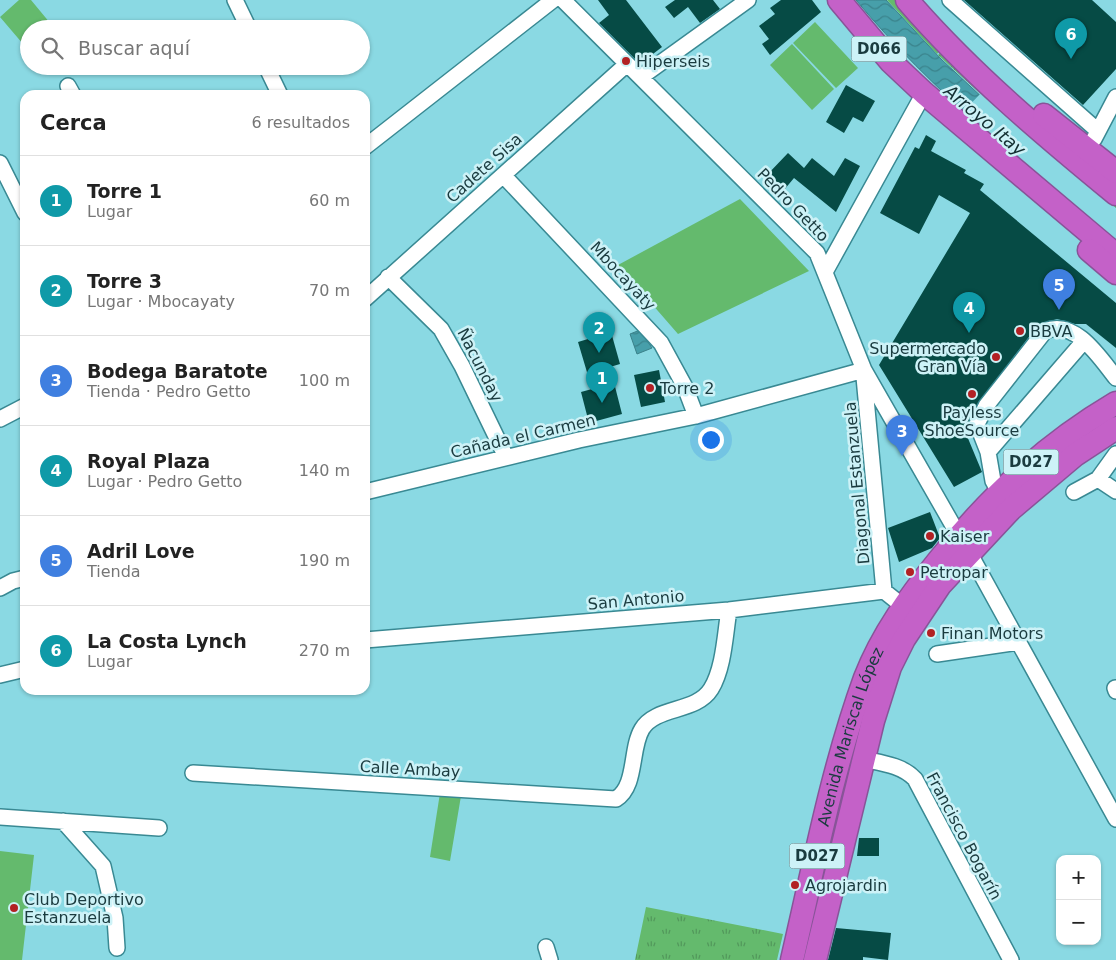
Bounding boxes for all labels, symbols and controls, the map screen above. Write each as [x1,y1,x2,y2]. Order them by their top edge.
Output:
pin: 6 [1055,18,1087,59]
search box [20,20,370,75]
icon: search [38,34,66,62]
road number: D066 [852,36,906,62]
text: Buscar aquí [78,37,190,59]
place label: Hiperseis [636,52,710,71]
marker: Hiperseis [620,55,632,67]
water label: Arroyo Itay [939,79,1030,160]
text: Cerca [40,111,107,135]
text: 6 resultados [251,113,350,132]
street label: Cadete Sisa [442,129,526,207]
street label: Pedro Getto [753,164,833,246]
text: Torre 1 [87,180,162,202]
text: 1 [50,191,62,210]
text: 60 m [309,191,350,210]
text: Lugar [87,202,132,221]
street label: Mbocayaty [586,238,660,314]
pin: 5 [1043,269,1075,310]
text: Torre 3 [87,270,162,292]
text: 2 [50,281,62,300]
text: 70 m [309,281,350,300]
text: Lugar · Mbocayaty [87,292,235,311]
pin: 4 [953,292,985,333]
pin: 2 [583,312,615,353]
place label: BBVA [1030,322,1072,341]
street label: Ñacunday [453,325,507,405]
marker: BBVA [1014,325,1026,337]
place label: Supermercado Gran Vía [869,339,986,376]
marker: Supermercado Gran Vía [990,351,1002,363]
text: Bodega Baratote [87,360,268,382]
pin: 1 [586,362,618,403]
text: 3 [50,371,62,390]
text: 100 m [299,371,350,390]
place label: Torre 2 [659,379,714,398]
text: Tienda · Pedro Getto [87,382,251,401]
marker: Torre 2 [644,382,656,394]
marker: Payless ShoeSource [966,388,978,400]
street label: Diagonal Estanzuela [840,401,874,565]
place label: Payless ShoeSource [925,403,1019,440]
street label: Cañada el Carmen [449,410,597,462]
pin: 3 [886,415,918,456]
your location [698,427,724,453]
text: Royal Plaza [87,450,210,472]
road number: D027 [1004,450,1058,474]
text: 4 [50,461,62,480]
text: 140 m [299,461,350,480]
text: Lugar · Pedro Getto [87,472,242,491]
place label: Kaiser [940,527,990,546]
marker: Kaiser [924,530,936,542]
text: Adril Love [87,540,195,562]
text: 5 [50,551,62,570]
text: 190 m [299,551,350,570]
text: Tienda [87,562,141,581]
place label: Petropar [920,563,988,582]
marker: Petropar [904,566,916,578]
street label: San Antonio [587,586,685,614]
place label: Finan Motors [941,624,1043,643]
marker: Finan Motors [925,627,937,639]
text: La Costa Lynch [87,630,247,652]
text: 6 [50,641,62,660]
text: 270 m [299,641,350,660]
street label: Avenida Mariscal López [813,644,887,828]
text: Lugar [87,652,132,671]
street label: Calle Ambay [359,757,461,781]
street label: Francisco Bogarín [922,769,1006,903]
road number: D027 [790,844,844,868]
map controls [1056,855,1101,945]
button: + [1056,855,1101,900]
place label: Agrojardin [805,876,887,895]
marker: Agrojardin [789,879,801,891]
place label: Club Deportivo Estanzuela [24,890,144,927]
button: − [1056,900,1101,945]
marker: Club Deportivo Estanzuela [8,902,20,914]

